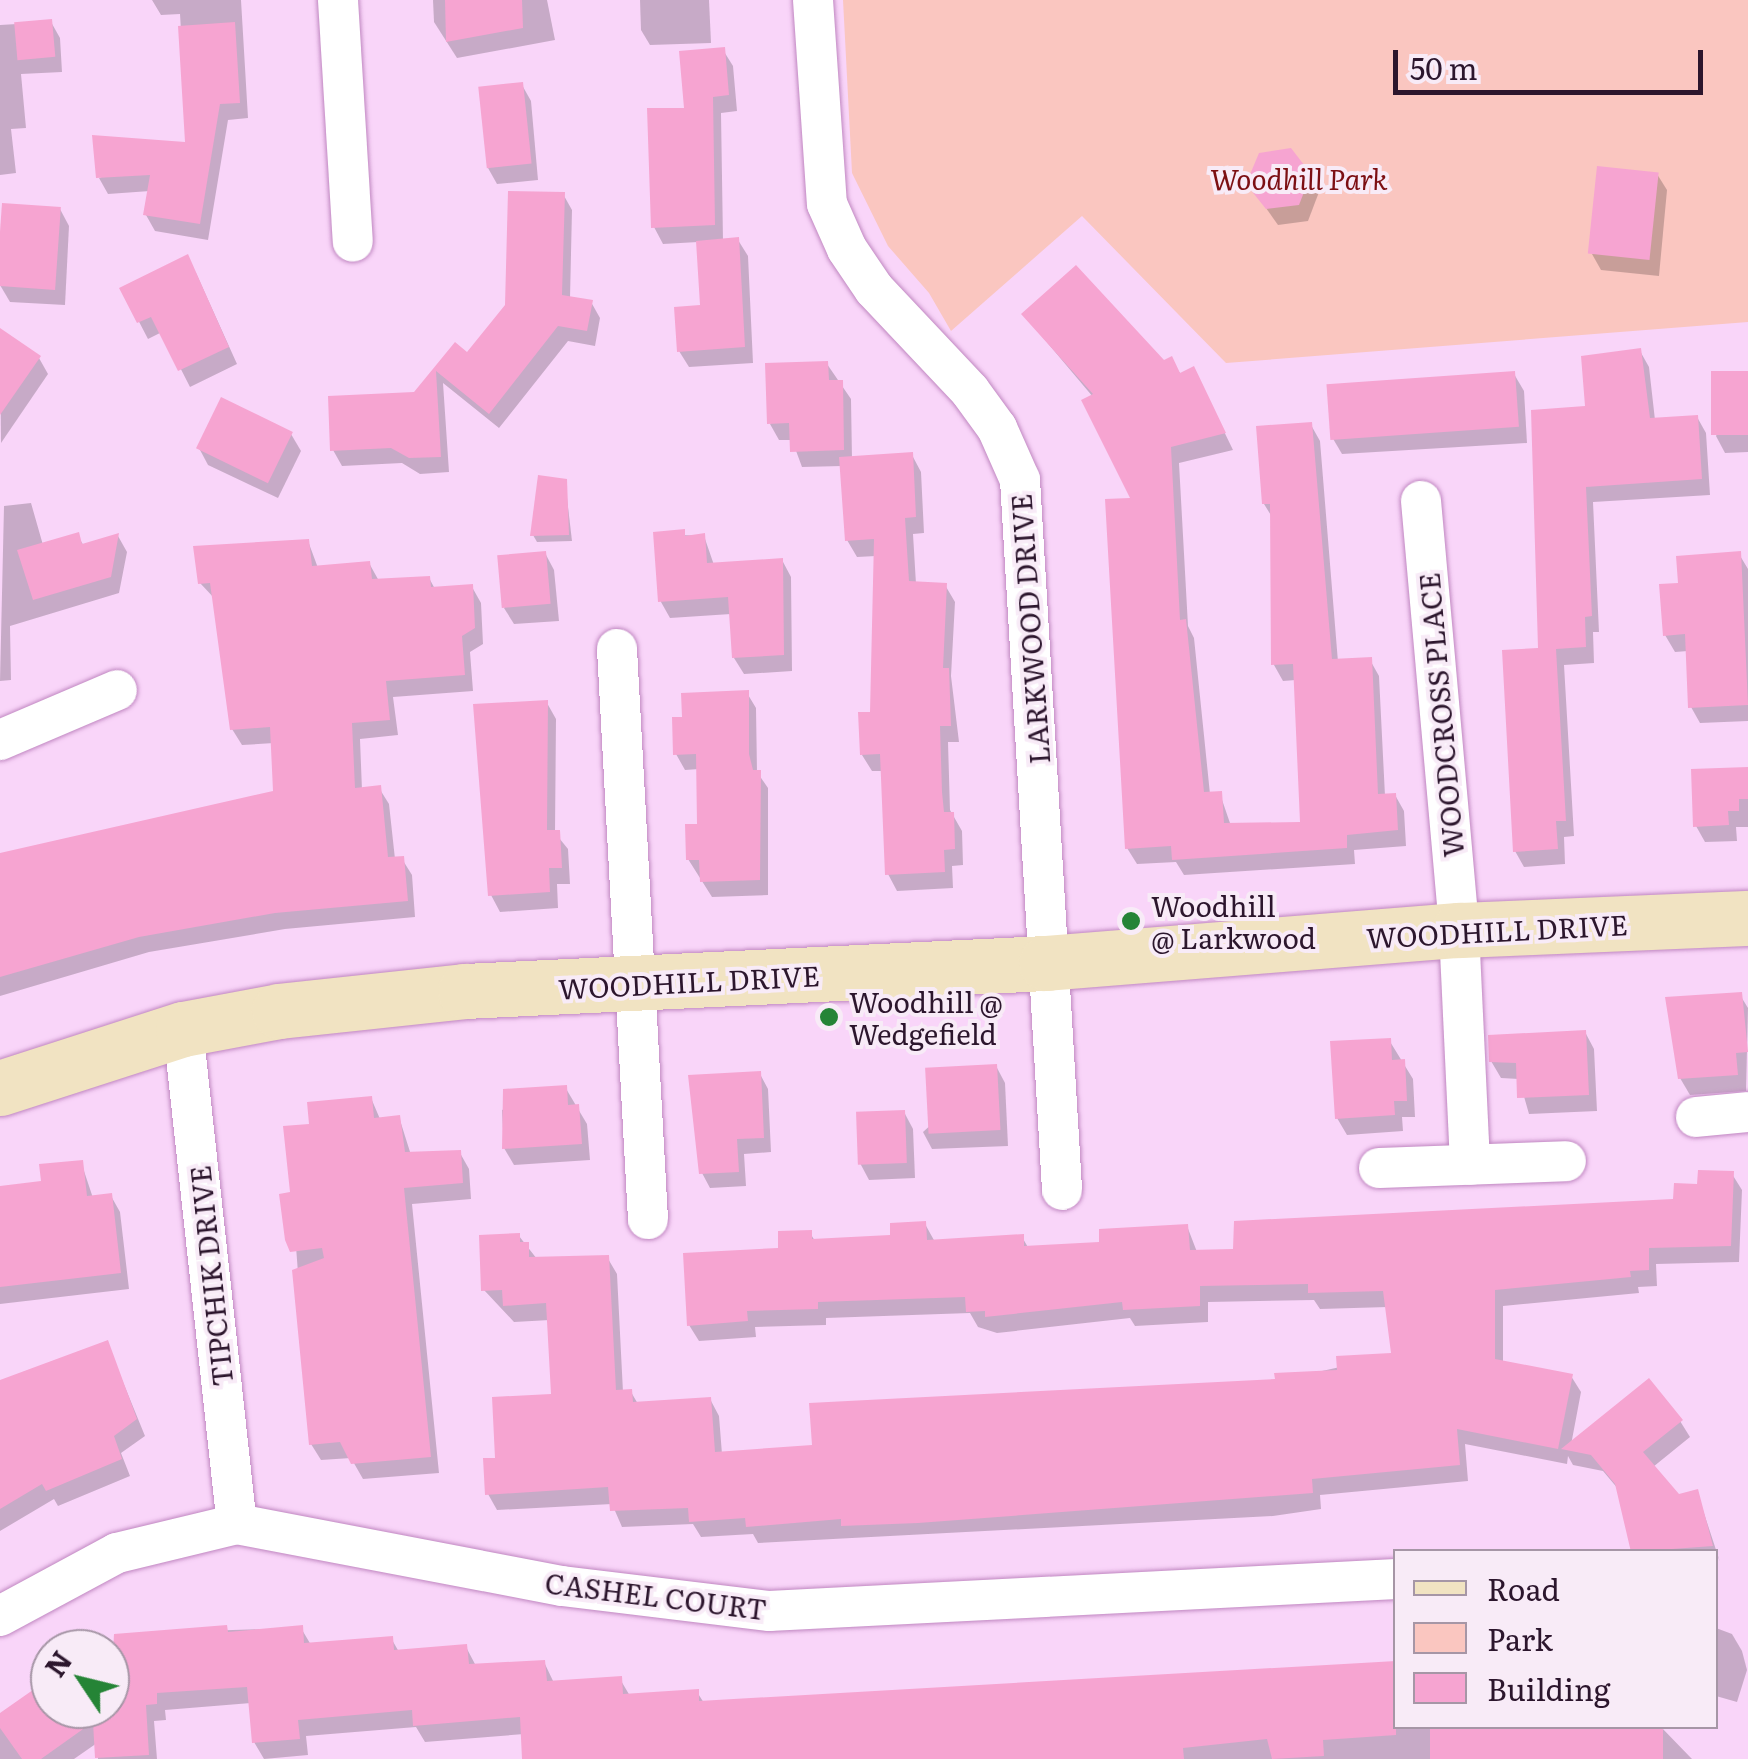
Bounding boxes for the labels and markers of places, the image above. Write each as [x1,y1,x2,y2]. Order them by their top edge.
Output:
place label: Woodhill @ Larkwood [1151,888,1316,954]
marker: Woodhill @ Larkwood [1120,910,1142,932]
place label: Woodhill @ Wedgefield [849,984,1003,1050]
marker: Woodhill @ Wedgefield [818,1006,840,1028]

